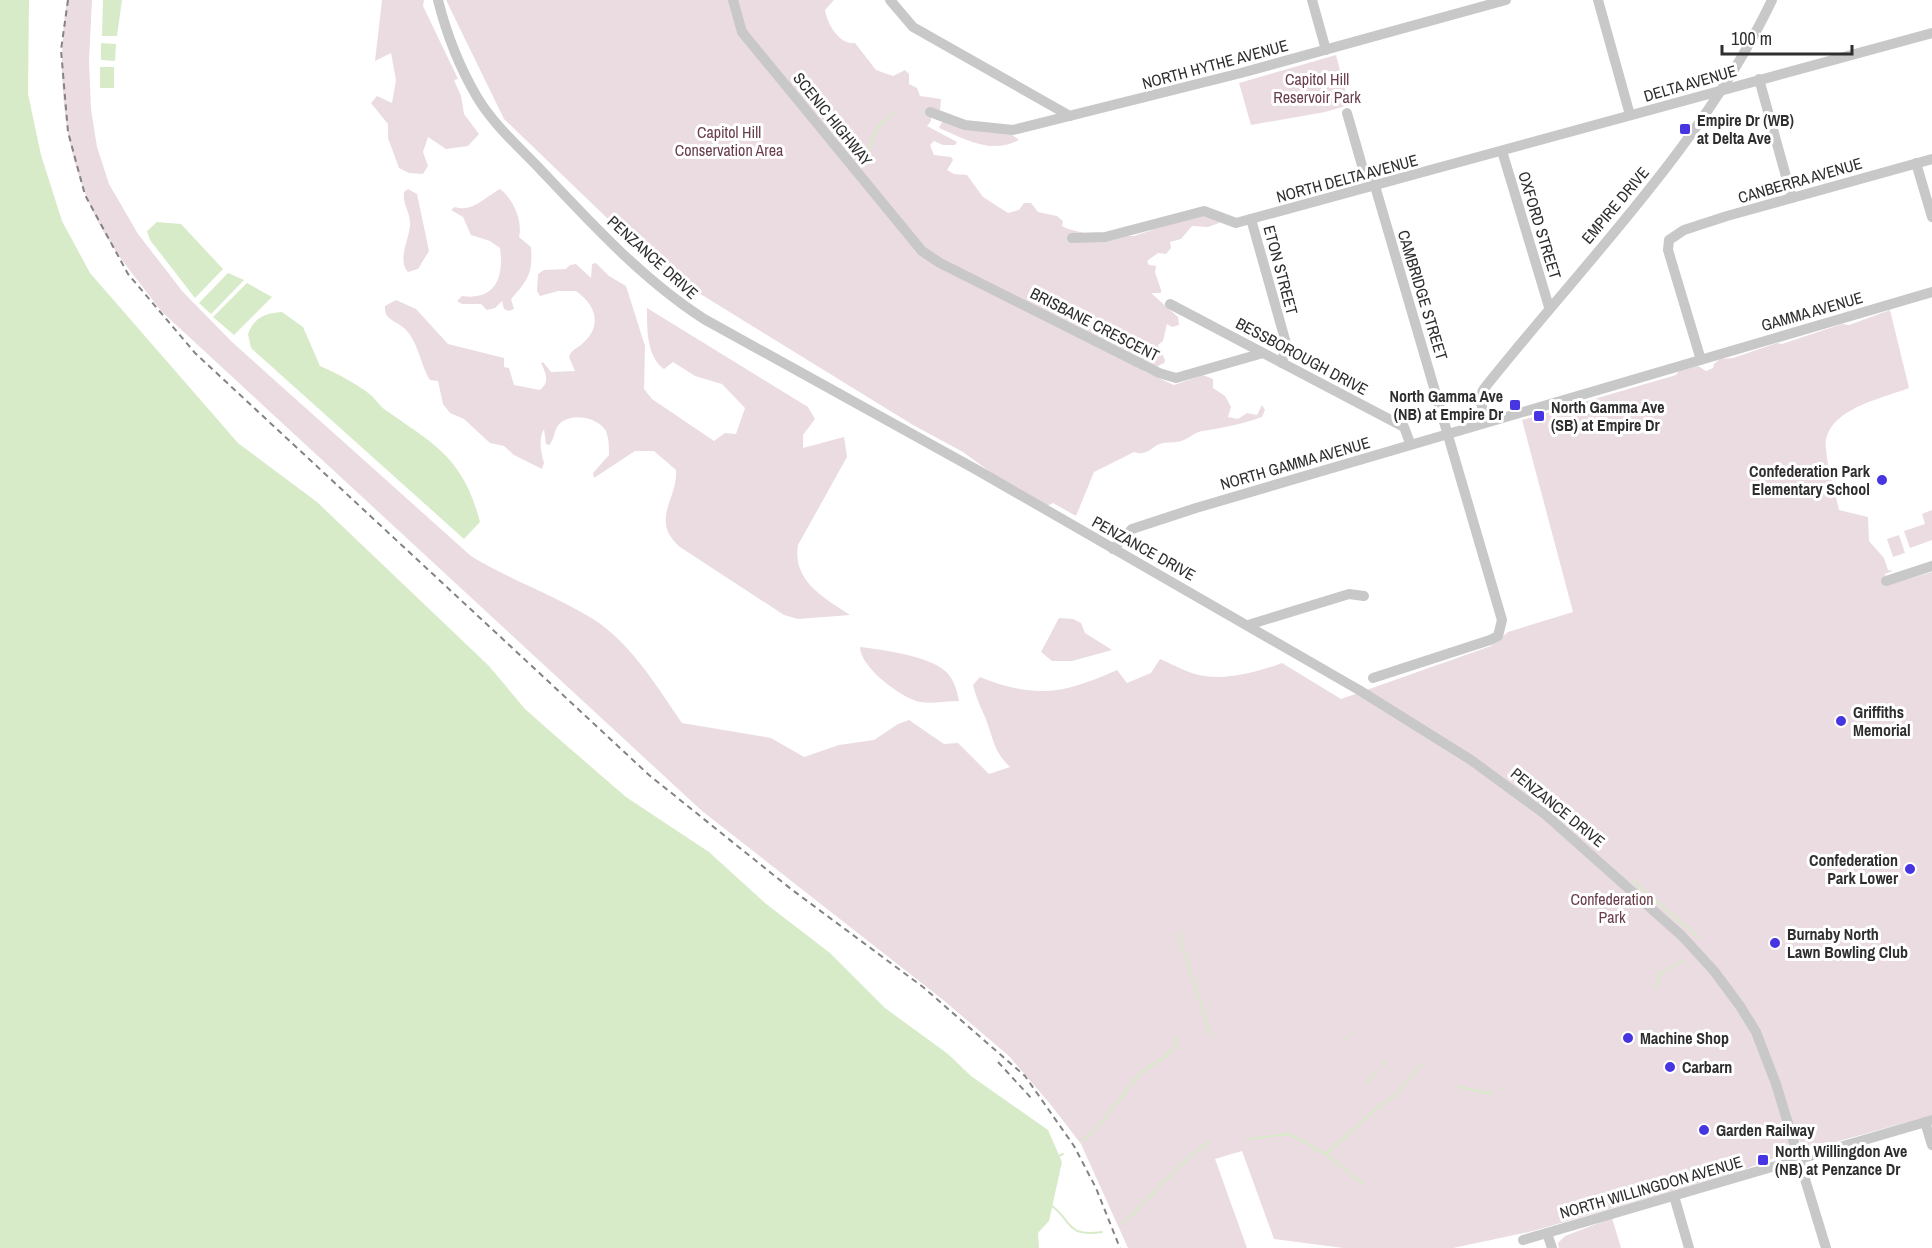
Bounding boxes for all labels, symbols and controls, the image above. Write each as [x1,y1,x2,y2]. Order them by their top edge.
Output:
scale bar [1722,18,1852,56]
text: 100 m [1731,26,1772,51]
street label: NORTH HYTHE AVENUE [1139,34,1291,94]
street label: DELTA AVENUE [1641,59,1739,107]
street label: SCENIC HIGHWAY [788,68,878,171]
park label: Capitol Hill Reservoir Park [1273,68,1361,108]
place label: Empire Dr (WB) at Delta Ave [1697,109,1794,149]
park label: Capitol Hill Conservation Area [675,121,784,161]
marker: Empire Dr (WB) at Delta Ave [1678,122,1692,136]
street label: NORTH DELTA AVENUE [1274,149,1420,207]
street label: CANBERRA AVENUE [1735,152,1865,208]
street label: EMPIRE DRIVE [1576,162,1654,248]
street label: OXFORD STREET [1513,168,1567,282]
street label: PENZANCE DRIVE [603,210,703,304]
street label: ETON STREET [1259,223,1303,317]
street label: CAMBRIDGE STREET [1393,227,1453,363]
street label: BRISBANE CRESCENT [1027,282,1163,366]
street label: GAMMA AVENUE [1759,286,1865,336]
street label: BESSBOROUGH DRIVE [1232,312,1372,400]
place label: North Gamma Ave (NB) at Empire Dr [1389,385,1504,425]
place label: North Gamma Ave (SB) at Empire Dr [1551,396,1665,436]
marker: North Gamma Ave (NB) at Empire Dr [1508,398,1522,412]
marker: North Gamma Ave (SB) at Empire Dr [1532,409,1546,423]
street label: NORTH GAMMA AVENUE [1218,431,1372,495]
place label: Confederation Park Elementary School [1749,460,1871,500]
marker: Confederation Park Elementary School [1875,473,1889,487]
street label: PENZANCE DRIVE [1088,510,1200,586]
place label: Griffiths Memorial [1853,701,1911,741]
marker: Griffiths Memorial [1834,714,1848,728]
street label: PENZANCE DRIVE [1506,762,1610,852]
place label: Confederation Park Lower [1809,849,1899,889]
marker: Confederation Park Lower [1903,862,1917,876]
park label: Confederation Park [1570,888,1654,928]
place label: Burnaby North Lawn Bowling Club [1787,923,1908,963]
marker: Burnaby North Lawn Bowling Club [1768,936,1782,950]
place label: Machine Shop [1640,1027,1729,1049]
marker: Machine Shop [1621,1031,1635,1045]
place label: Carbarn [1682,1056,1732,1078]
marker: Carbarn [1663,1060,1677,1074]
place label: Garden Railway [1716,1119,1815,1141]
marker: Garden Railway [1697,1123,1711,1137]
place label: North Willingdon Ave (NB) at Penzance Dr [1775,1140,1907,1180]
street label: NORTH WILLINGDON AVENUE [1557,1150,1745,1224]
marker: North Willingdon Ave (NB) at Penzance Dr [1756,1153,1770,1167]

